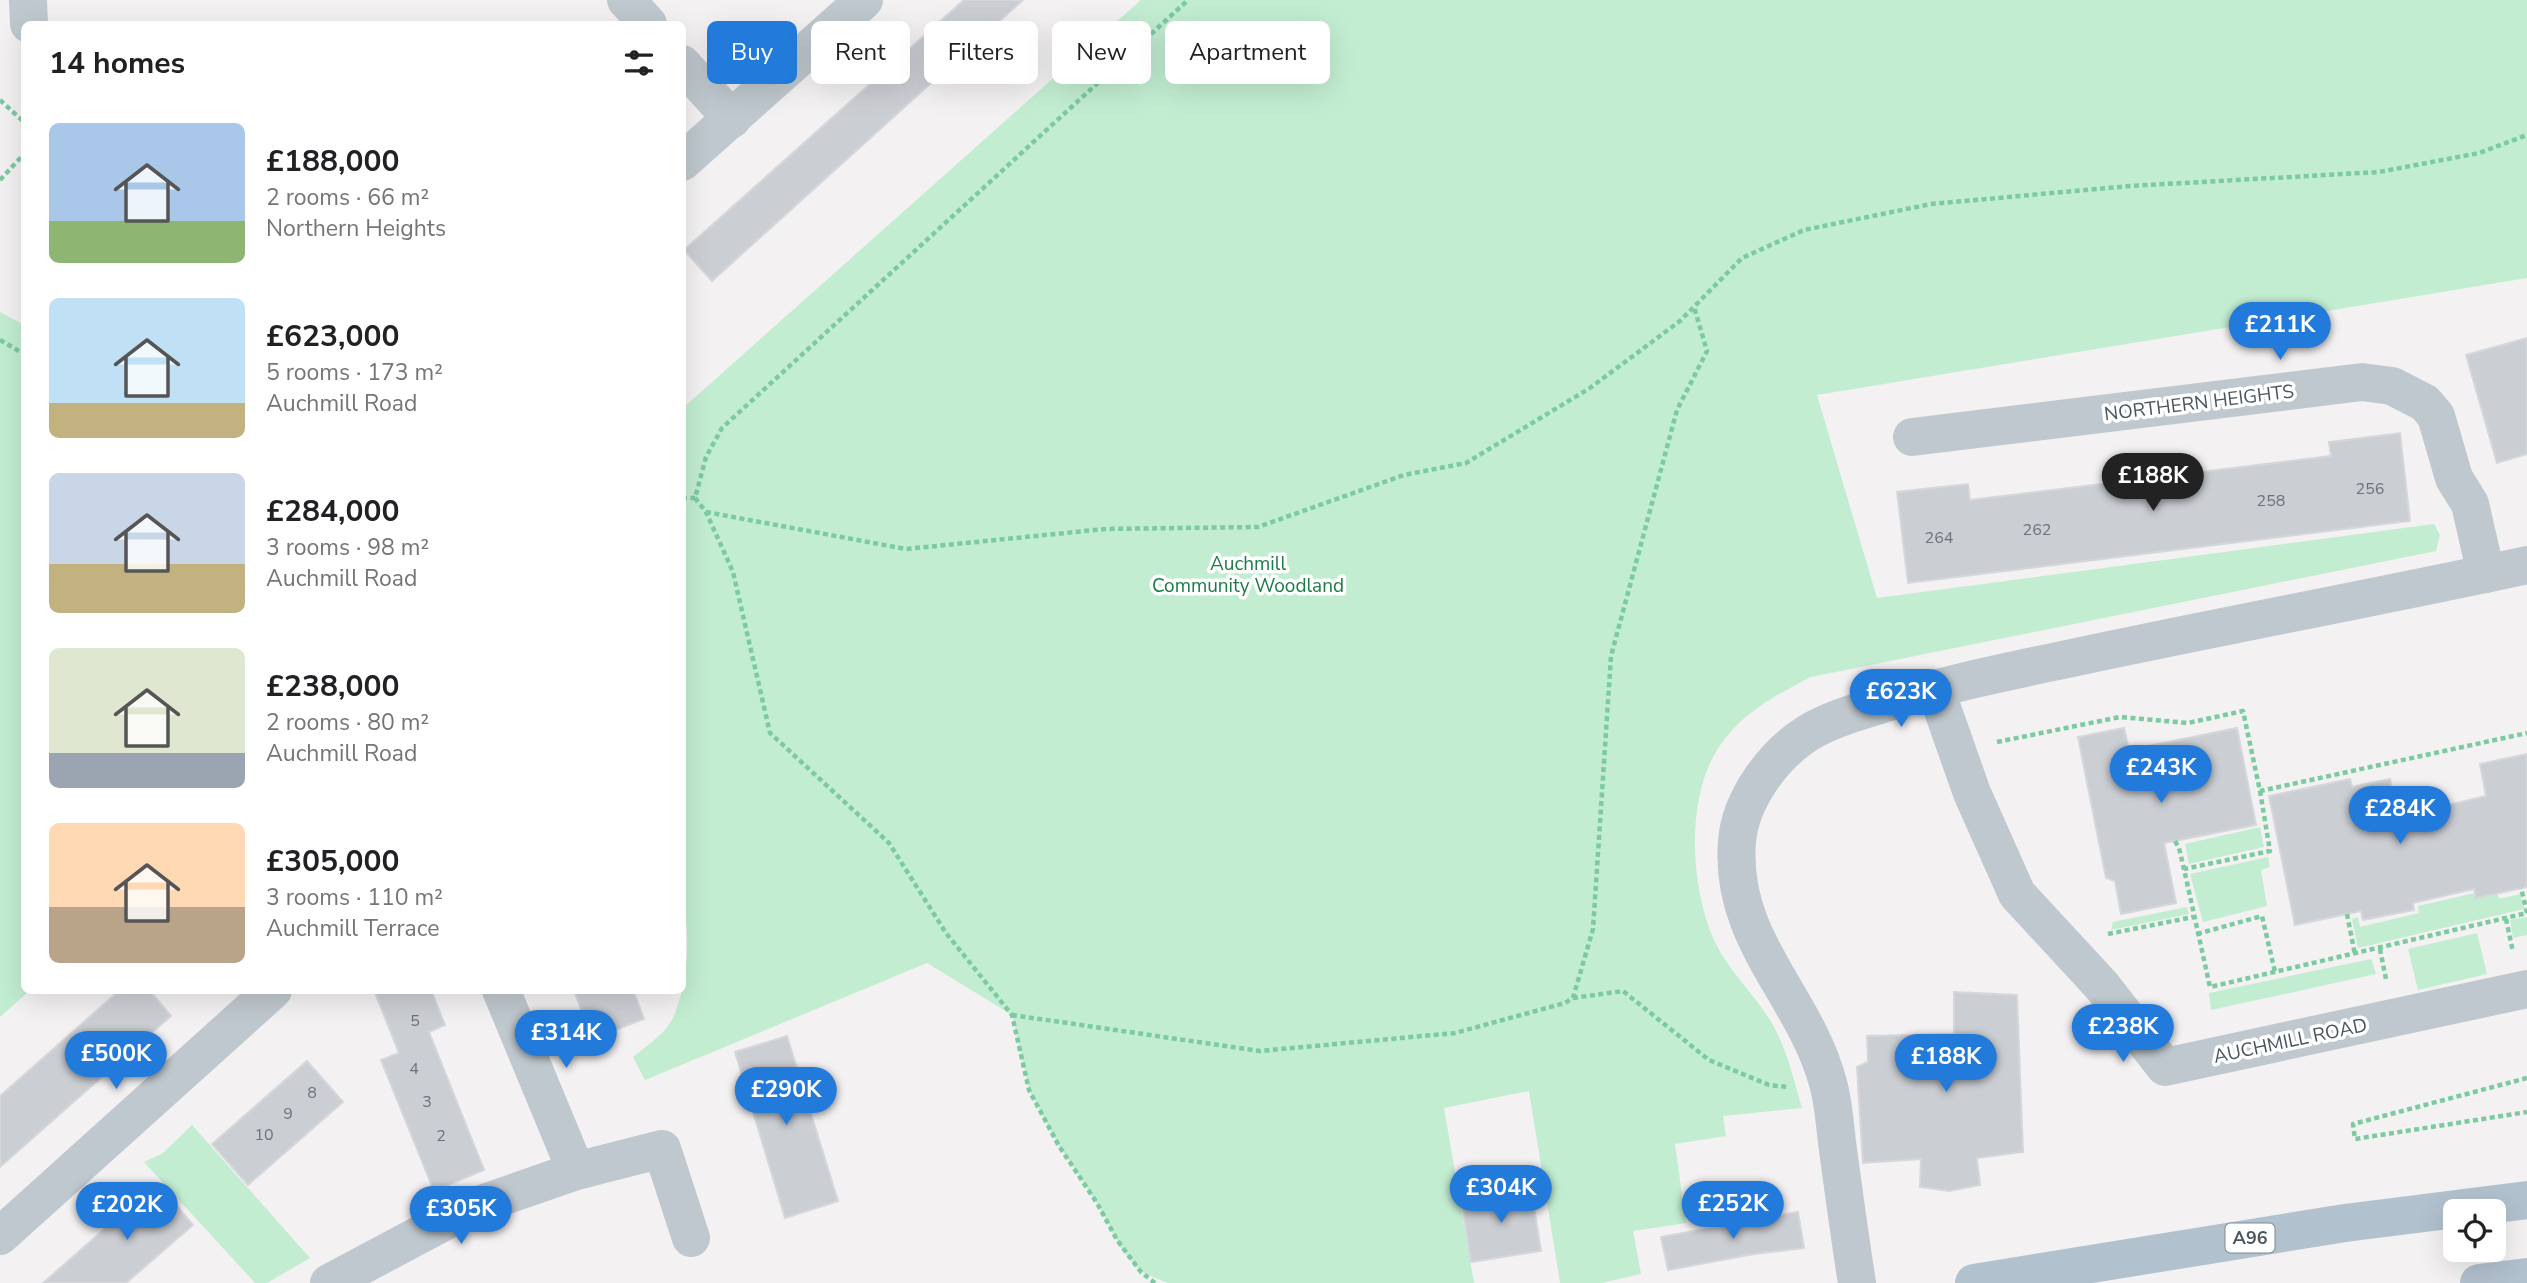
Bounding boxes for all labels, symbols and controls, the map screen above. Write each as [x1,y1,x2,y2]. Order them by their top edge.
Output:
chip: Buy [707,21,797,84]
chip: Rent [811,21,910,84]
chip: Filters [924,21,1038,84]
chip: New [1052,21,1151,84]
chip: Apartment [1165,21,1330,84]
text: 14 homes [49,43,185,84]
icon: filters [620,44,658,82]
text: £188,000 [266,141,399,182]
icon: home [105,151,189,235]
text: 2 rooms · 66 m² [266,182,429,213]
text: Northern Heights [266,213,446,244]
pin: £211K [2231,302,2329,362]
text: £211K [2245,309,2315,340]
text: £623,000 [266,316,399,357]
icon: home [105,326,189,410]
text: 5 rooms · 173 m² [266,357,443,388]
street label: NORTHERN HEIGHTS [2103,378,2295,428]
text: Auchmill Road [266,388,417,419]
pin: £188K [2104,454,2202,513]
text: £188K [2118,460,2188,491]
house number: 256 [2356,478,2384,500]
house number: 258 [2257,490,2285,512]
text: £284,000 [266,491,399,532]
icon: home [105,501,189,585]
house number: 262 [2023,519,2051,541]
house number: 264 [1925,527,1954,549]
text: 3 rooms · 98 m² [266,532,429,563]
park label: Auchmill Community Woodland [1152,551,1344,599]
text: Auchmill Road [266,563,417,594]
text: £238,000 [266,666,399,707]
pin: £623K [1852,670,1950,729]
icon: home [105,676,189,760]
text: £623K [1866,676,1936,707]
text: 2 rooms · 80 m² [266,707,429,738]
text: Auchmill Road [266,738,417,769]
pin: £243K [2112,746,2210,805]
text: £243K [2126,752,2196,783]
pin: £284K [2351,786,2449,846]
text: £284K [2365,793,2435,824]
text: £305,000 [266,841,399,882]
icon: home [105,851,189,935]
text: 3 rooms · 110 m² [266,882,443,913]
text: Auchmill Terrace [266,913,439,944]
pin: £238K [2074,1004,2172,1064]
house number: 5 [410,1010,420,1032]
pin: £314K [517,1010,615,1070]
text: £238K [2088,1011,2158,1042]
street label: AUCHMILL ROAD [2211,1012,2369,1070]
text: £314K [531,1017,601,1048]
pin: £500K [67,1032,165,1091]
pin: £188K [1897,1034,1995,1094]
text: £500K [81,1038,151,1069]
text: £188K [1911,1041,1981,1072]
house number: 4 [409,1058,419,1080]
pin: £290K [737,1068,835,1127]
text: £290K [751,1074,821,1105]
house number: 8 [307,1082,317,1104]
house number: 3 [422,1091,432,1113]
house number: 9 [283,1103,293,1125]
house number: 10 [254,1124,274,1146]
house number: 2 [436,1125,446,1147]
pin: £304K [1452,1166,1550,1225]
text: £304K [1466,1172,1536,1203]
pin: £202K [78,1182,176,1242]
pin: £252K [1684,1182,1782,1241]
pin: £305K [412,1186,510,1246]
text: £252K [1698,1188,1768,1219]
text: £202K [92,1189,162,1220]
text: £305K [426,1193,496,1224]
map controls [2443,1199,2506,1262]
button: locate [2443,1199,2506,1262]
road number: A96 [2226,1224,2274,1252]

